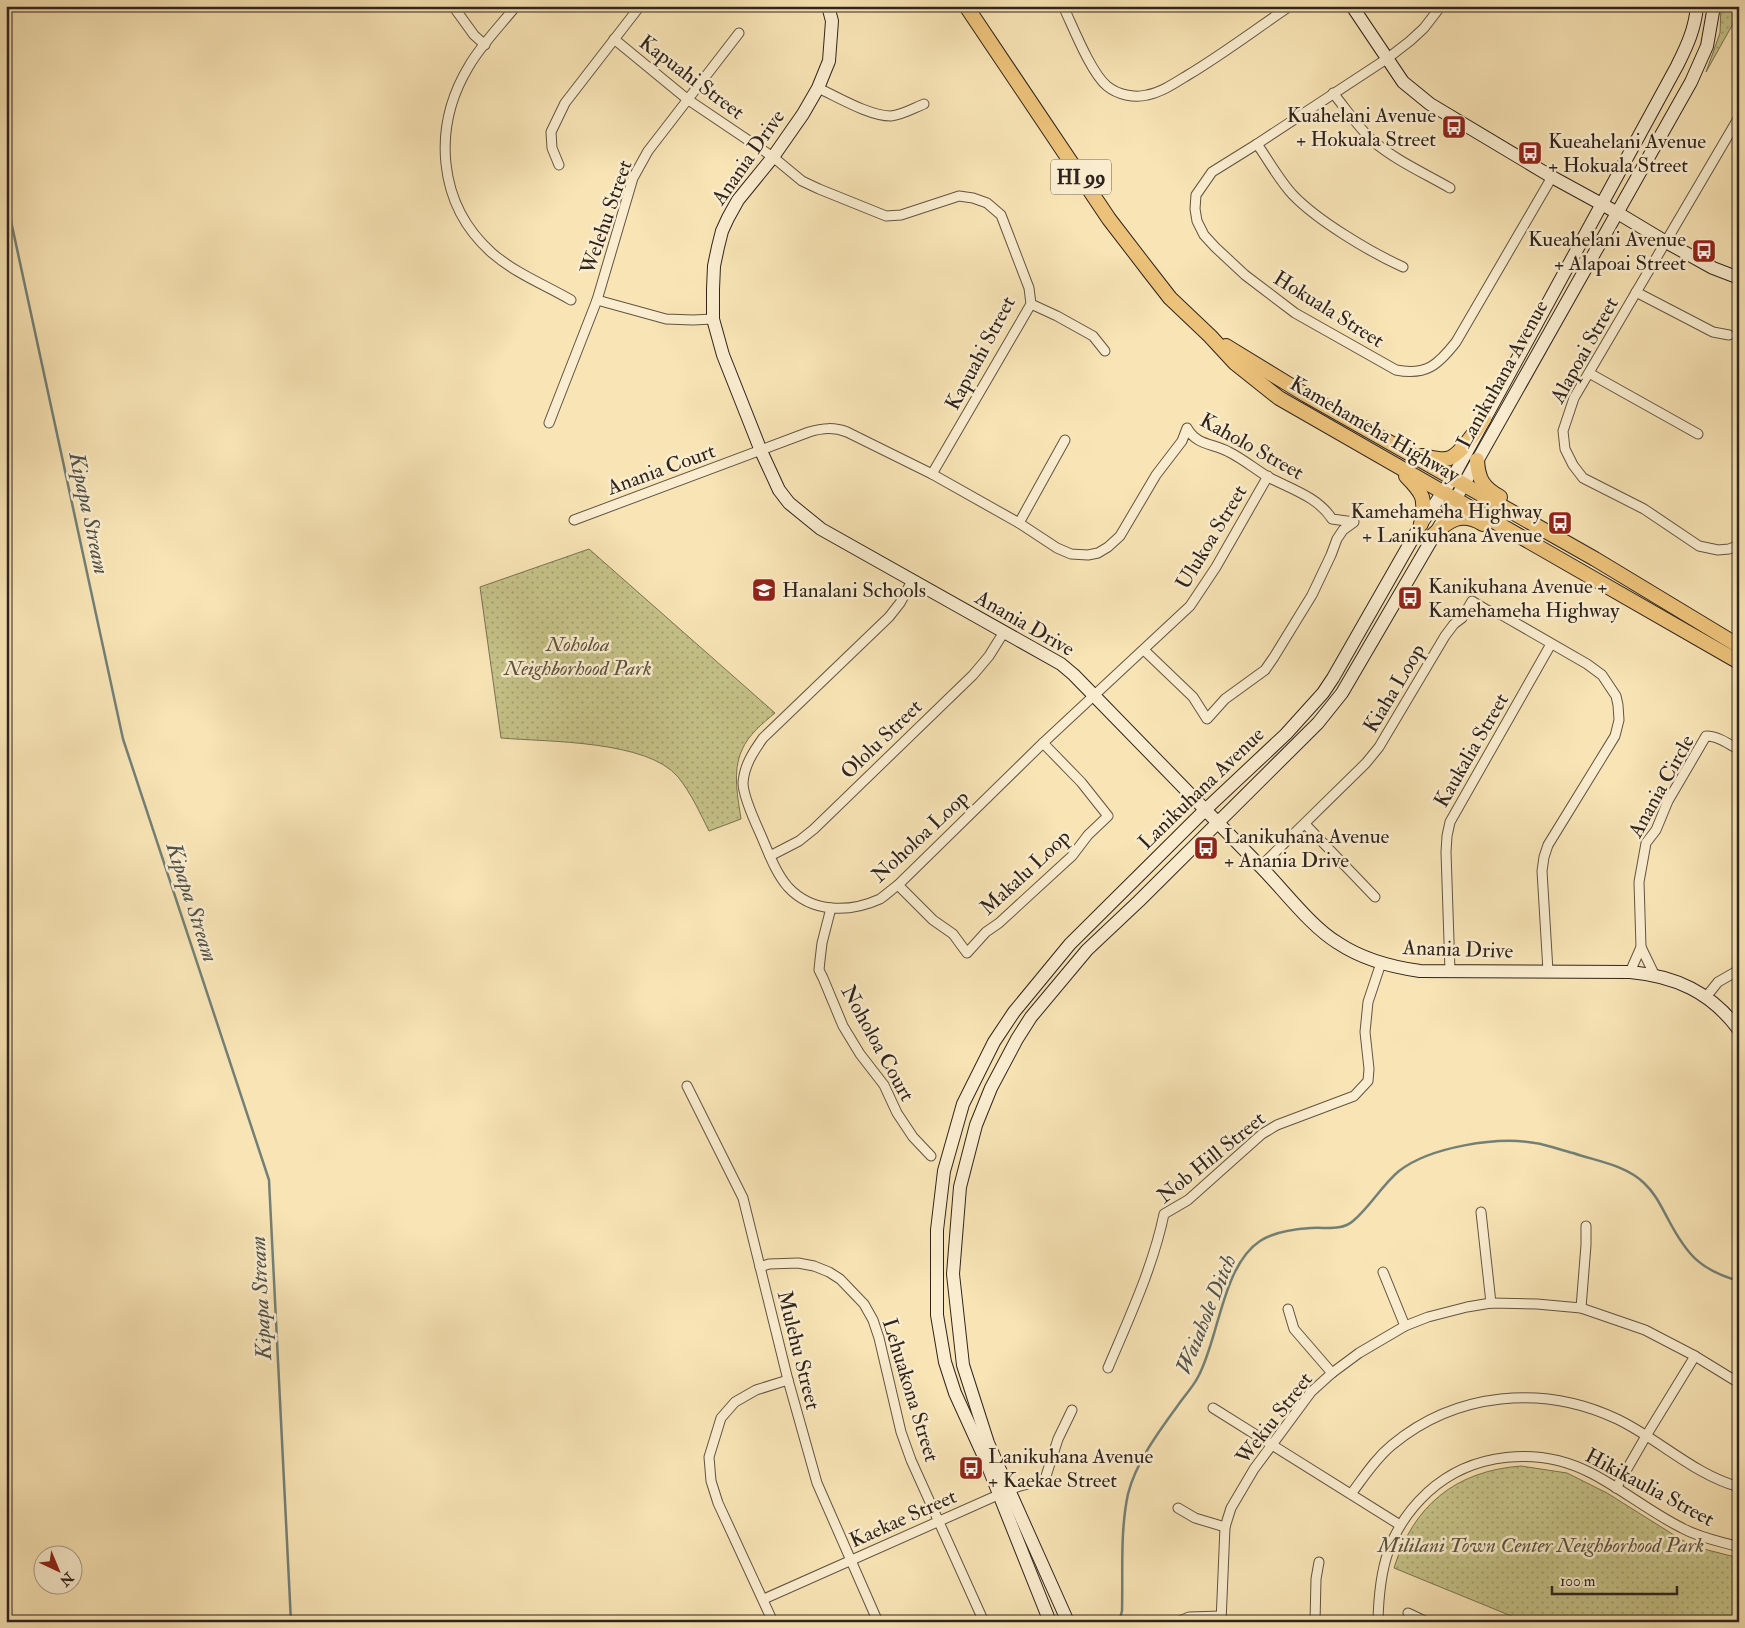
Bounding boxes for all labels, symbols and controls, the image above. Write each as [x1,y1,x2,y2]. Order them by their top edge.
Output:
street label: Kapuahi Street [634,29,750,126]
place label: Kuahelani Avenue + Hokuala Street [1287,102,1436,153]
street label: Anania Drive [705,104,791,211]
bus stop icon: Kuahelani Avenue + Hokuala Street [1441,114,1467,140]
place label: Kueahelani Avenue + Hokuala Street [1548,128,1706,179]
bus stop icon: Kueahelani Avenue + Hokuala Street [1517,140,1543,166]
street label: Welehu Street [574,156,639,279]
road number: HI 99 [1051,160,1111,194]
place label: Kueahelani Avenue + Alapoai Street [1528,226,1686,277]
bus stop icon: Kueahelani Avenue + Alapoai Street [1691,238,1717,264]
street label: Hokuala Street [1268,265,1389,354]
street label: Kapuahi Street [939,292,1022,415]
street label: Alapoai Street [1544,292,1625,409]
street label: Lanikuhana Avenue [1451,295,1554,453]
street label: Kamehameha Highway [1285,370,1465,489]
street label: Kaholo Street [1195,407,1309,486]
street label: Anania Court [602,437,719,502]
water label: Kipapa Stream [62,449,116,577]
street label: Ulukoa Street [1170,480,1253,594]
place label: Kamehameha Highway + Lanikuhana Avenue [1351,498,1543,549]
bus stop icon: Kamehameha Highway + Lanikuhana Avenue [1547,510,1573,536]
place label: Kanikuhana Avenue + Kamehameha Highway [1428,573,1620,624]
school or university icon: Hanalani Schools [751,577,777,603]
place label: Hanalani Schools [782,577,926,604]
street label: Anania Drive [969,584,1079,663]
bus stop icon: Kanikuhana Avenue + Kamehameha Highway [1397,585,1423,611]
park label: Noholoa Neighborhood Park [503,631,652,682]
street label: Kiaha Loop [1357,639,1432,738]
street label: Kaukalia Street [1428,688,1515,812]
street label: Ololu Street [835,694,928,785]
street label: Lanikuhana Avenue [1132,721,1270,856]
street label: Anania Circle [1622,730,1701,843]
street label: Noholoa Loop [866,784,975,889]
place label: Lanikuhana Avenue + Anania Drive [1224,823,1390,874]
street label: Makalu Loop [974,824,1076,921]
bus stop icon: Lanikuhana Avenue + Anania Drive [1193,835,1219,861]
water label: Kipapa Stream [159,838,225,966]
street label: Anania Drive [1401,934,1514,965]
street label: Noholoa Court [835,980,921,1106]
street label: Nob Hill Street [1152,1105,1271,1209]
water label: Kipapa Stream [244,1235,278,1362]
water label: Waiahole Ditch [1169,1250,1243,1378]
street label: Mulehu Street [771,1288,826,1413]
street label: Lehuakona Street [876,1315,945,1465]
street label: Wekiu Street [1229,1367,1319,1471]
street label: Hikikaulia Street [1581,1442,1719,1533]
place label: Lanikuhana Avenue + Kaekae Street [988,1443,1154,1494]
bus stop icon: Lanikuhana Avenue + Kaekae Street [958,1455,984,1481]
street label: Kaekae Street [845,1483,961,1554]
park label: Mililani Town Center Neighborhood Park [1376,1532,1704,1559]
north arrow [32,1546,82,1596]
scale bar [1552,1563,1678,1595]
text: N [56,1568,78,1590]
text: 100 m [1560,1572,1596,1591]

